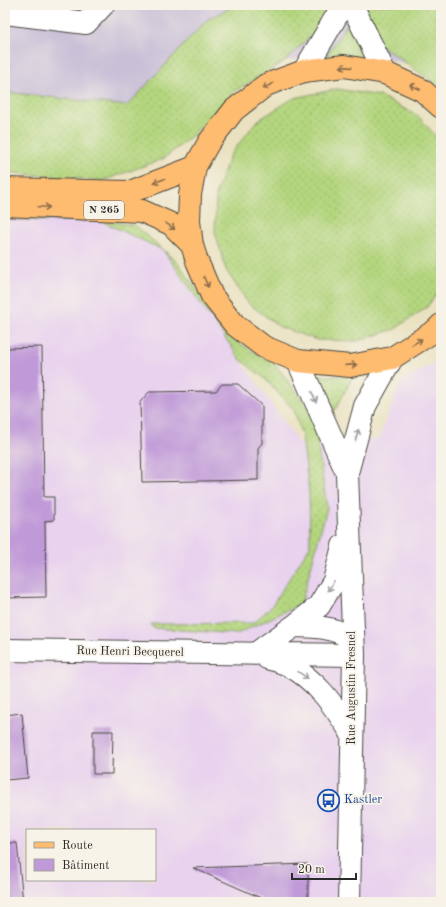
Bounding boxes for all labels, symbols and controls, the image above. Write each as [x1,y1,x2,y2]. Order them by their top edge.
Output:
one-way arrow [340,64,353,71]
one-way arrow [262,82,274,90]
one-way arrow [409,83,421,90]
one-way arrow [153,177,165,185]
road number: N 265 [84,201,124,219]
one-way arrow [37,203,50,210]
one-way arrow [165,222,176,230]
one-way arrow [202,275,210,287]
one-way arrow [411,338,422,346]
one-way arrow [344,362,357,369]
one-way arrow [311,390,318,402]
one-way arrow [354,429,361,442]
one-way arrow [326,580,334,592]
street label: Rue Augustin Fresnel [346,631,358,745]
street label: Rue Henri Becquerel [76,645,184,659]
one-way arrow [297,671,308,679]
bus stop icon: Kastler [315,787,341,813]
place label: Kastler [344,794,382,806]
legend [26,829,156,881]
text: Route [62,840,93,852]
scale bar [292,855,356,881]
text: Bâtiment [62,860,109,872]
text: 20 m [298,864,325,876]

